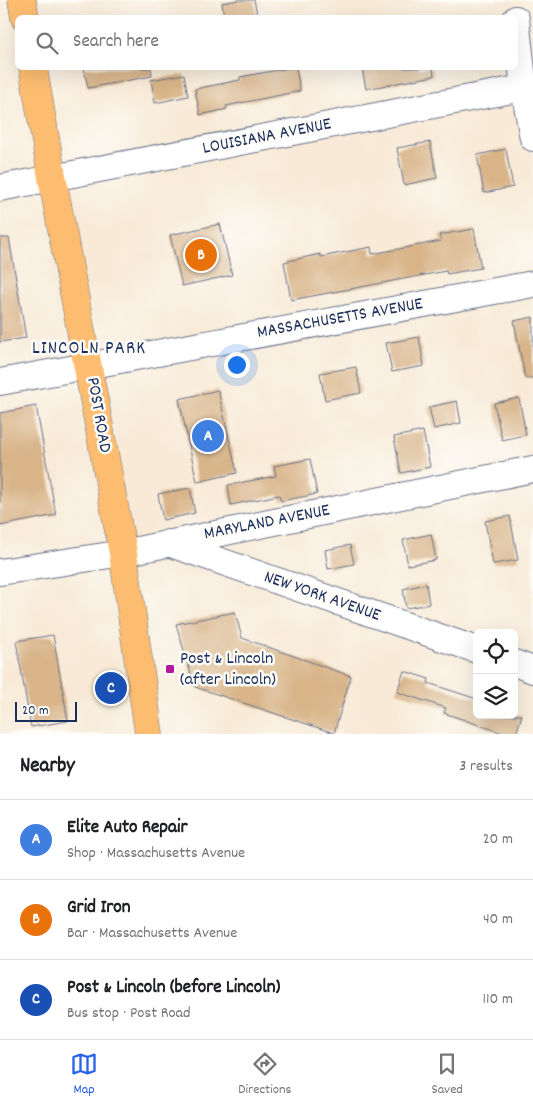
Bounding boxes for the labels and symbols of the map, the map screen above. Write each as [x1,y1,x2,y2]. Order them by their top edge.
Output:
street label: LOUISIANA AVENUE [201,112,333,162]
pin: B [185,236,217,274]
street label: MASSACHUSETTS AVENUE [255,292,425,346]
district label: LINCOLN PARK [32,336,146,363]
your location [224,352,250,378]
street label: POST ROAD [79,375,117,455]
pin: A [192,417,224,455]
street label: MARYLAND AVENUE [202,499,332,547]
street label: NEW YORK AVENUE [260,565,384,629]
place label: Post & Lincoln (after Lincoln) [180,647,276,693]
marker: Post & Lincoln (after Lincoln) [164,663,176,675]
pin: C [95,669,127,707]
scale bar [15,699,78,722]

